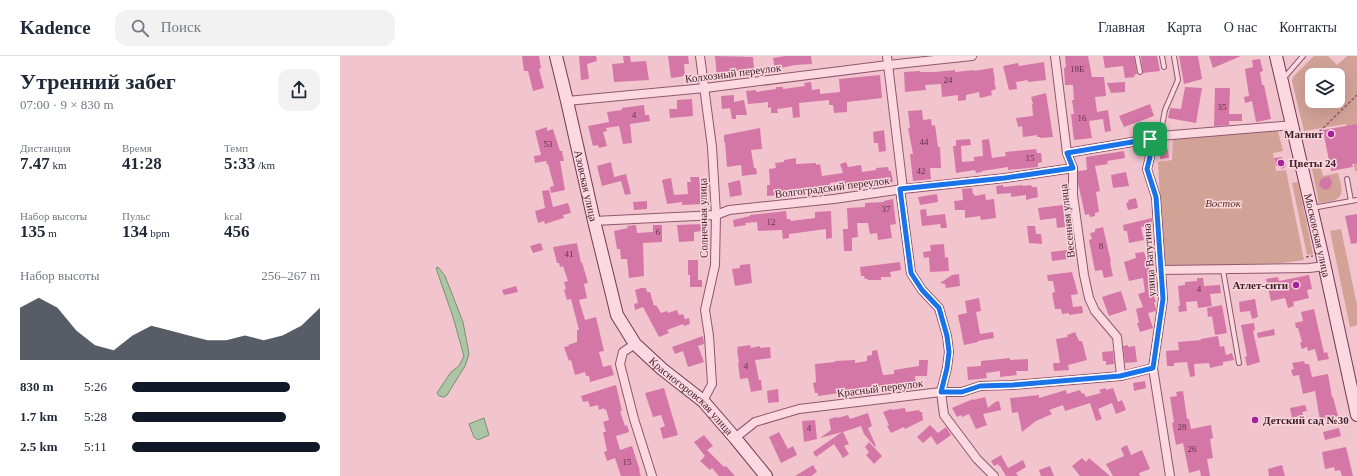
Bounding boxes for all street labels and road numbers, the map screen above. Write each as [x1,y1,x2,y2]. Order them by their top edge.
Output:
street label: Колхозный переулок [684,61,782,85]
street label: Азовская улица [572,149,600,223]
street label: Волгоградский переулок [774,174,891,200]
street label: Солнечная улица [696,178,710,258]
street label: Весенняя улица [1057,183,1077,259]
street label: Московская улица [1302,192,1333,278]
street label: улица Ватутина [1140,223,1158,297]
street label: Красногоровская улица [647,354,736,437]
street label: Красный переулок [836,377,924,399]

